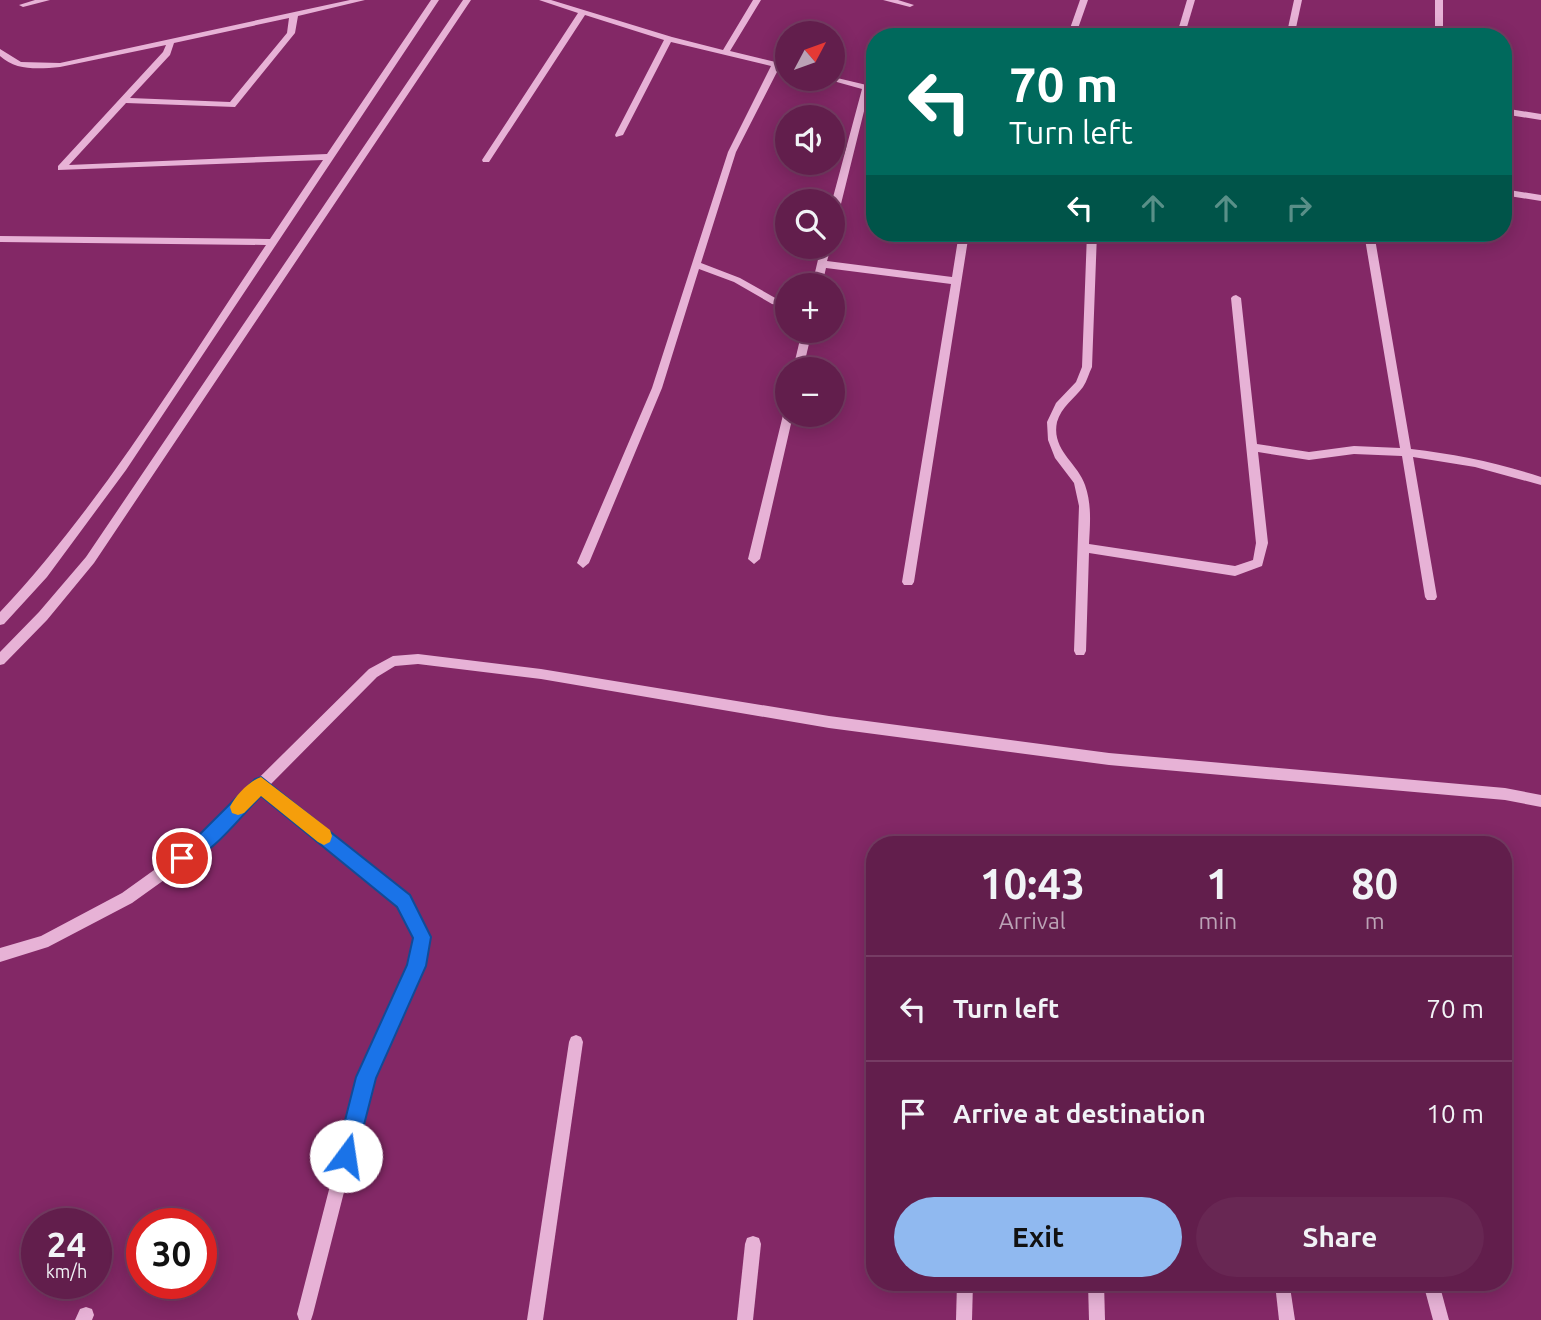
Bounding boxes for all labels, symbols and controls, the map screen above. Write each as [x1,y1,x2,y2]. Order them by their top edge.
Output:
north arrow [775,21,845,91]
map controls [775,21,845,427]
icon: left [894,56,985,147]
text: 70 m [1009,56,1118,111]
button: sound [775,105,845,175]
text: Turn left [1009,114,1133,150]
button: search [775,189,845,259]
icon: left [1061,189,1099,227]
icon: ahead [1134,189,1172,227]
icon: ahead [1207,189,1245,227]
icon: right [1280,189,1318,227]
button: + [775,273,845,343]
button: − [775,357,845,427]
pin [152,828,212,888]
icon: arrive [163,839,201,877]
text: 10:43 [980,860,1085,907]
text: 1 [1206,860,1230,907]
text: 80 [1351,860,1398,907]
text: Arrival [999,908,1066,933]
text: min [1199,908,1237,933]
text: m [1365,908,1385,933]
icon: left [894,990,932,1028]
text: Turn left [953,994,1059,1023]
text: 70 m [1426,994,1484,1023]
icon: arrive [894,1095,932,1133]
text: Arrive at destination [953,1099,1206,1128]
text: 10 m [1426,1099,1484,1128]
position arrow [309,1119,383,1193]
button: Exit [894,1197,1182,1277]
button: Share [1196,1197,1484,1277]
speed limit sign: 30 [126,1208,217,1299]
text: 24 [47,1224,86,1264]
text: km/h [46,1261,87,1281]

